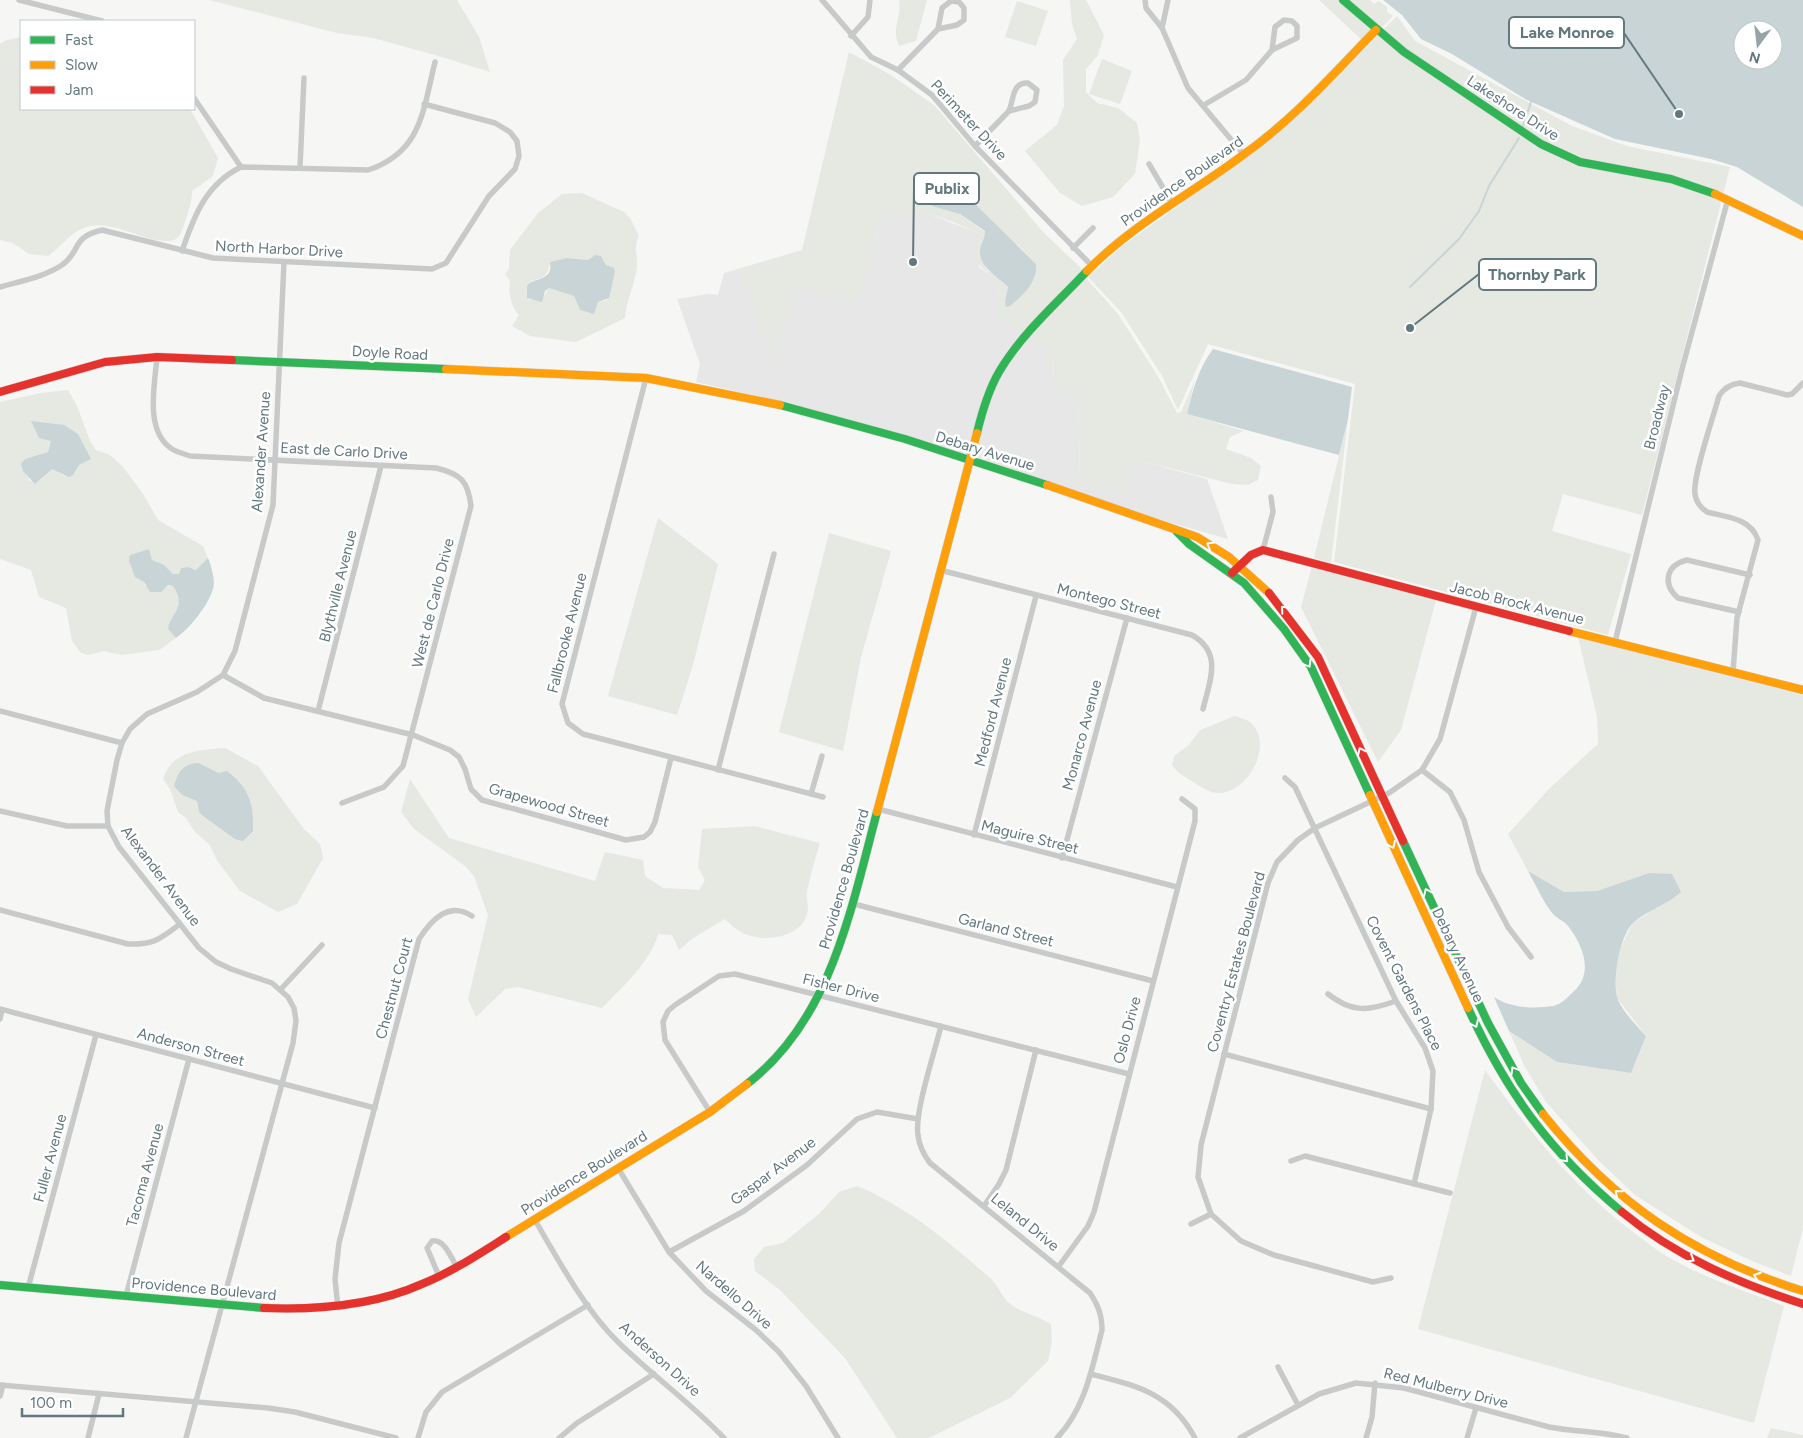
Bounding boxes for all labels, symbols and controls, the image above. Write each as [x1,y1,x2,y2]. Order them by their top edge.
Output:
callout: Lake Monroe [1509,17,1624,48]
legend [20,20,195,110]
north arrow [1733,20,1783,70]
text: Lake Monroe [1520,23,1614,42]
text: Fast [65,31,94,49]
text: N [1747,47,1762,67]
text: Slow [65,56,98,74]
street label: Lakeshore Drive [1463,71,1563,145]
street label: Perimeter Drive [927,76,1011,164]
text: Jam [65,81,93,99]
street label: Providence Boulevard [1117,132,1247,230]
callout: Publix [914,173,979,204]
text: Publix [925,179,970,198]
street label: North Harbor Drive [215,237,343,261]
callout: Thornby Park [1479,259,1596,290]
text: Thornby Park [1488,265,1586,284]
street label: Doyle Road [351,342,429,364]
street label: Broadway [1640,383,1674,451]
street label: Alexander Avenue [248,391,274,513]
street label: Debary Avenue [933,427,1037,475]
street label: East de Carlo Drive [280,439,408,463]
street label: Blythville Avenue [315,528,361,644]
street label: West de Carlo Drive [408,536,458,670]
one-way arrow [1206,541,1215,551]
street label: Fallbrooke Avenue [543,571,591,695]
street label: Jacob Brock Avenue [1448,578,1586,628]
street label: Montego Street [1055,579,1163,623]
one-way arrow [1281,605,1290,614]
street label: Medford Avenue [971,655,1015,769]
one-way arrow [1301,658,1311,667]
street label: Monarco Avenue [1059,678,1105,792]
one-way arrow [1357,747,1368,756]
street label: Grapewood Street [487,779,612,831]
street label: Providence Boulevard [815,807,873,951]
street label: Maguire Street [979,816,1081,858]
street label: Alexander Avenue [117,822,205,930]
one-way arrow [1385,840,1396,849]
street label: Coventry Estates Boulevard [1203,870,1269,1054]
one-way arrow [1423,888,1434,897]
street label: Debary Avenue [1428,905,1488,1005]
street label: Garland Street [956,909,1056,951]
street label: Covent Gardens Place [1362,913,1446,1053]
street label: Chestnut Court [372,935,416,1041]
street label: Fisher Drive [801,970,881,1006]
street label: Oslo Drive [1109,994,1145,1066]
one-way arrow [1469,1019,1479,1028]
street label: Anderson Street [135,1024,247,1070]
one-way arrow [1510,1066,1520,1075]
street label: Fuller Avenue [30,1112,70,1204]
street label: Tacoma Avenue [123,1121,167,1229]
street label: Providence Boulevard [518,1127,650,1219]
street label: Gaspar Avenue [727,1133,819,1209]
one-way arrow [1559,1153,1568,1162]
street label: Leland Drive [987,1189,1063,1255]
one-way arrow [1615,1190,1624,1199]
one-way arrow [1686,1253,1695,1263]
street label: Nardello Drive [692,1257,776,1333]
one-way arrow [1753,1272,1761,1282]
street label: Providence Boulevard [131,1274,277,1304]
street label: Anderson Drive [616,1318,704,1400]
street label: Red Mulberry Drive [1382,1364,1510,1412]
scale bar [22,1386,124,1418]
text: 100 m [30,1394,72,1412]

